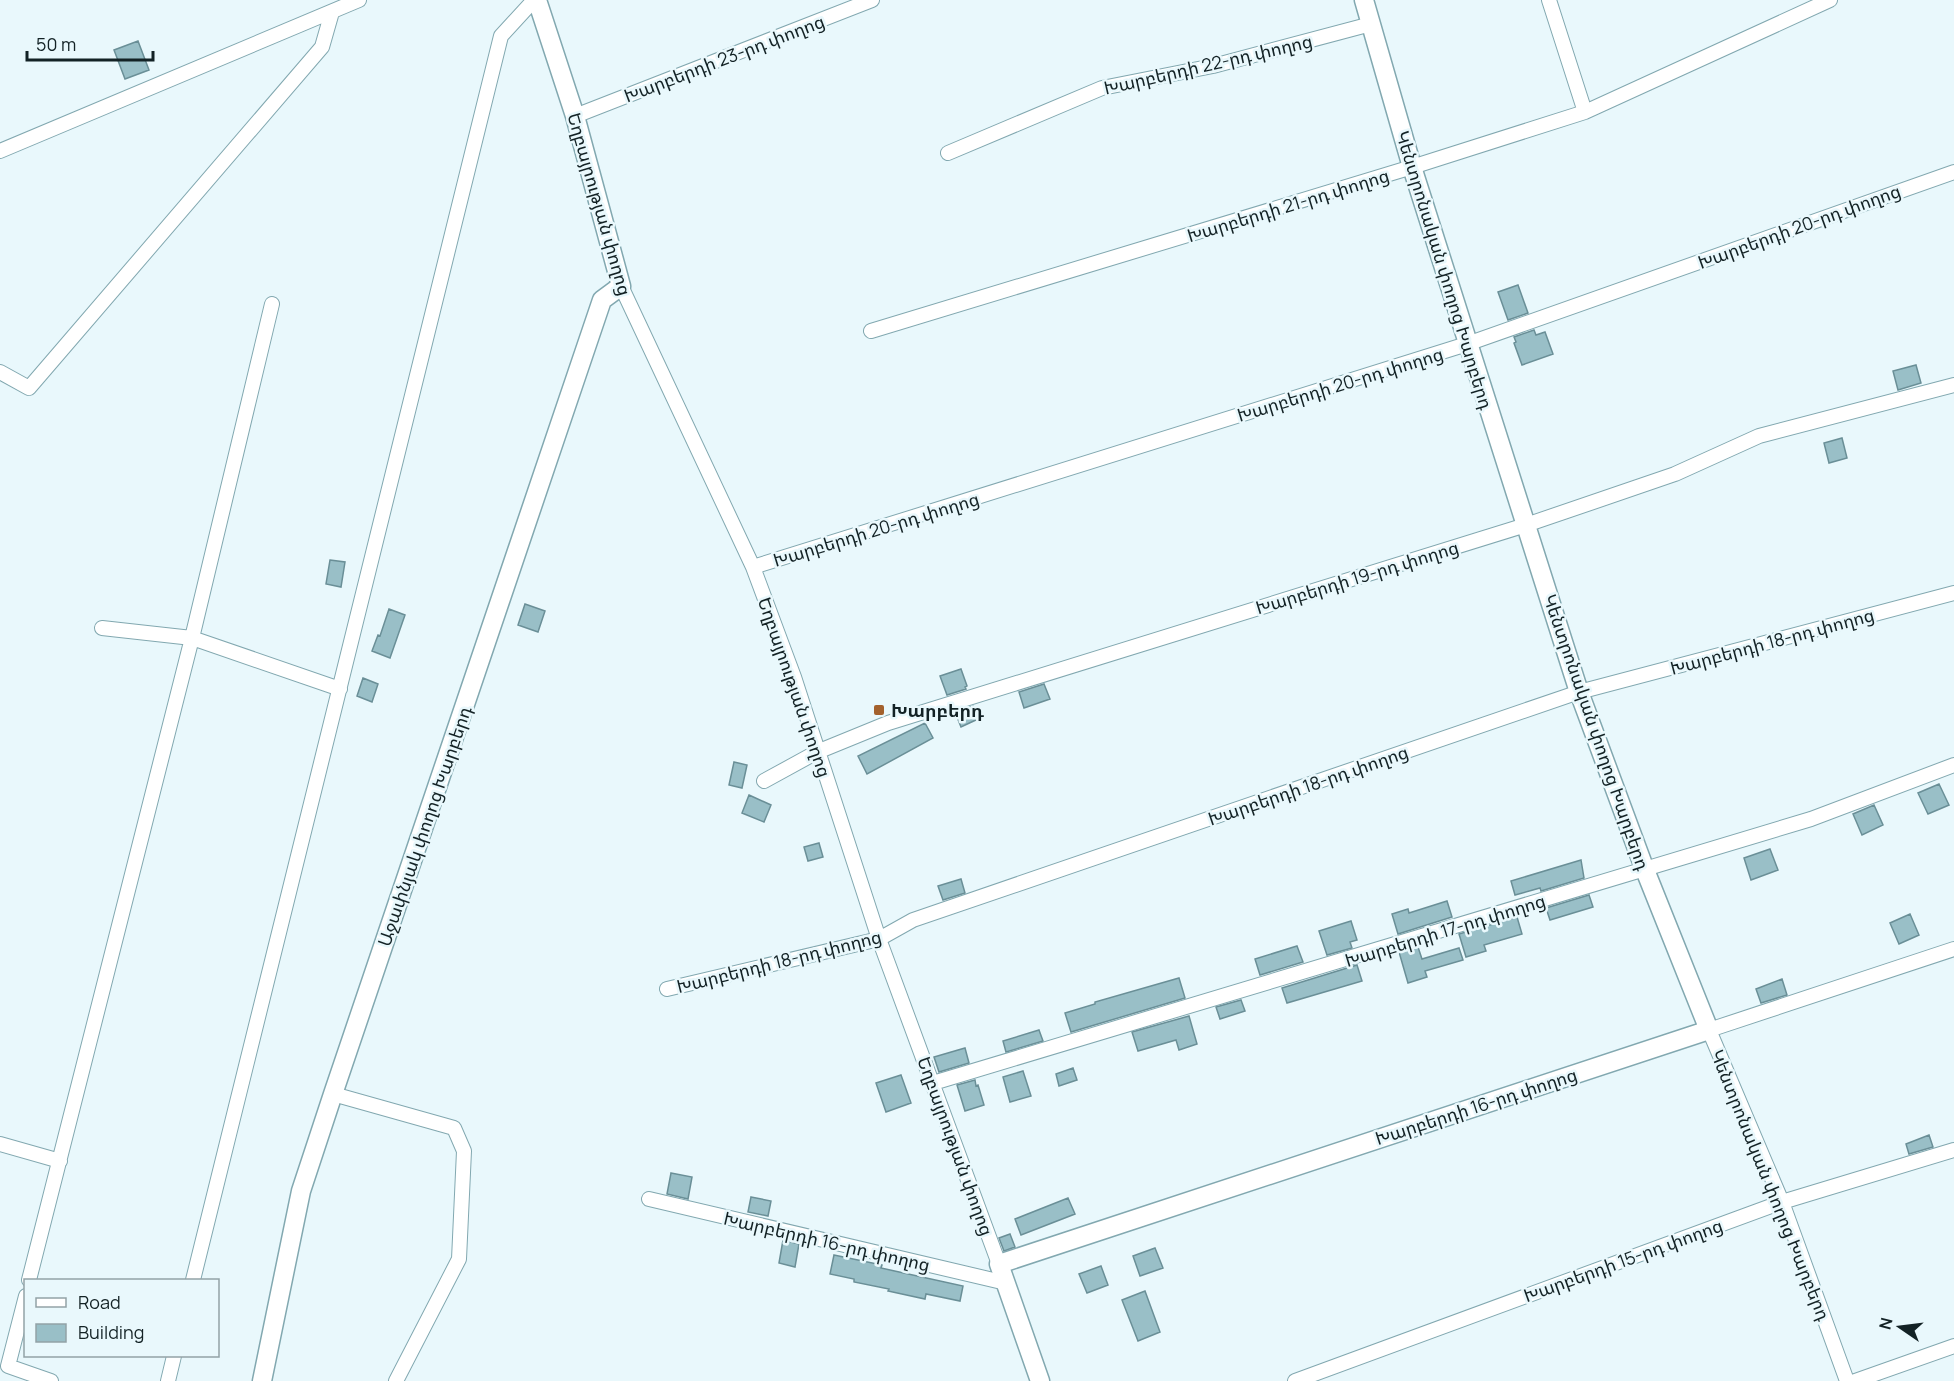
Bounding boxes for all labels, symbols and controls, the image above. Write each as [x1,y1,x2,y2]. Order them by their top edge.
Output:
street label: Խարբերդի 23-րդ փողոց [620,9,828,107]
scale bar [27,24,153,62]
street label: Խարբերդի 22-րդ փողոց [1101,28,1315,100]
text: 50 m [36,32,76,56]
street label: Եղբայրության փողոց [562,110,638,298]
street label: Կենտրոնական փողոց Խարբերդ [1391,128,1499,413]
street label: Խարբերդի 21-րդ փողոց [1184,163,1392,247]
street label: Խարբերդի 20-րդ փողոց [1694,178,1904,274]
street label: Խարբերդի 20-րդ փողոց [1234,341,1446,427]
street label: Խարբերդի 20-րդ փողոց [770,486,982,572]
street label: Խարբերդի 19-րդ փողոց [1253,535,1461,619]
street label: Կենտրոնական փողոց Խարբերդ [1538,591,1656,874]
street label: Եղբայրության փողոց [753,594,837,780]
street label: Խարբերդի 18-րդ փողոց [1667,602,1877,680]
place label: Խարբերդ [891,698,984,722]
street label: Աջափնյակ փողոց Խարբերդ [371,702,477,949]
marker: Խարբերդ [872,703,886,717]
street label: Խարբերդի 18-րդ փողոց [1205,739,1411,831]
street label: Խարբերդի 17-րդ փողոց [1342,888,1548,972]
street label: Խարբերդի 18-րդ փողոց [674,924,884,998]
street label: Կենտրոնական փողոց Խարբերդ [1705,1046,1837,1325]
street label: Եղբայրության փողոց [912,1053,1000,1239]
street label: Խարբերդի 16-րդ փողոց [1372,1062,1580,1150]
street label: Խարբերդի 16-րդ փողոց [721,1206,933,1276]
street label: Խարբերդի 15-րդ փողոց [1520,1213,1726,1307]
legend [24,1279,219,1357]
text: Road [78,1290,121,1314]
north arrow [1870,1297,1930,1357]
text: N [1873,1315,1898,1332]
text: Building [78,1320,144,1344]

